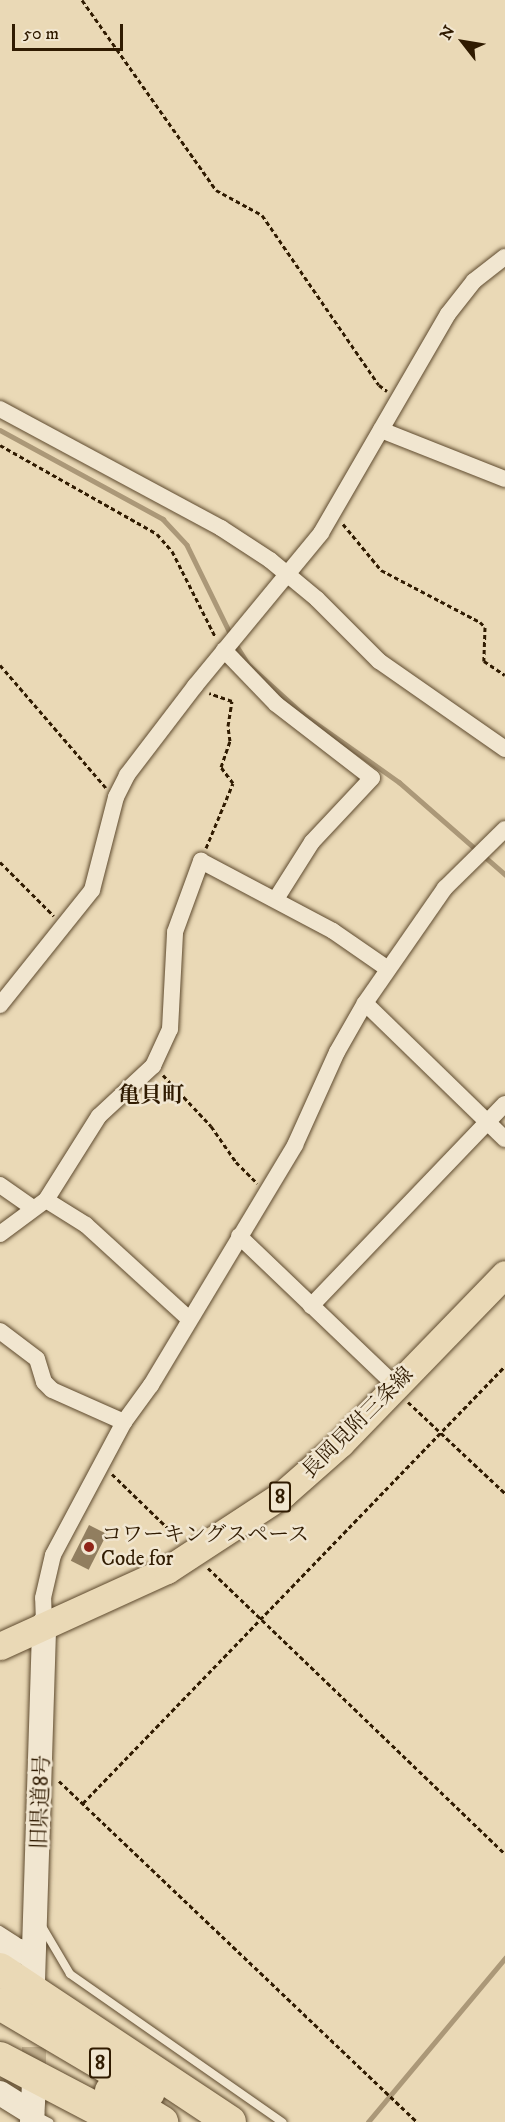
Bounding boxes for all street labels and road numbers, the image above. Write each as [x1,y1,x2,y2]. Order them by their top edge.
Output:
street label: 長岡見附三条線 [297,1362,419,1484]
road number: 8 [268,1480,292,1514]
street label: 旧県道8号 [27,1754,55,1850]
road number: 8 [88,2046,112,2080]

